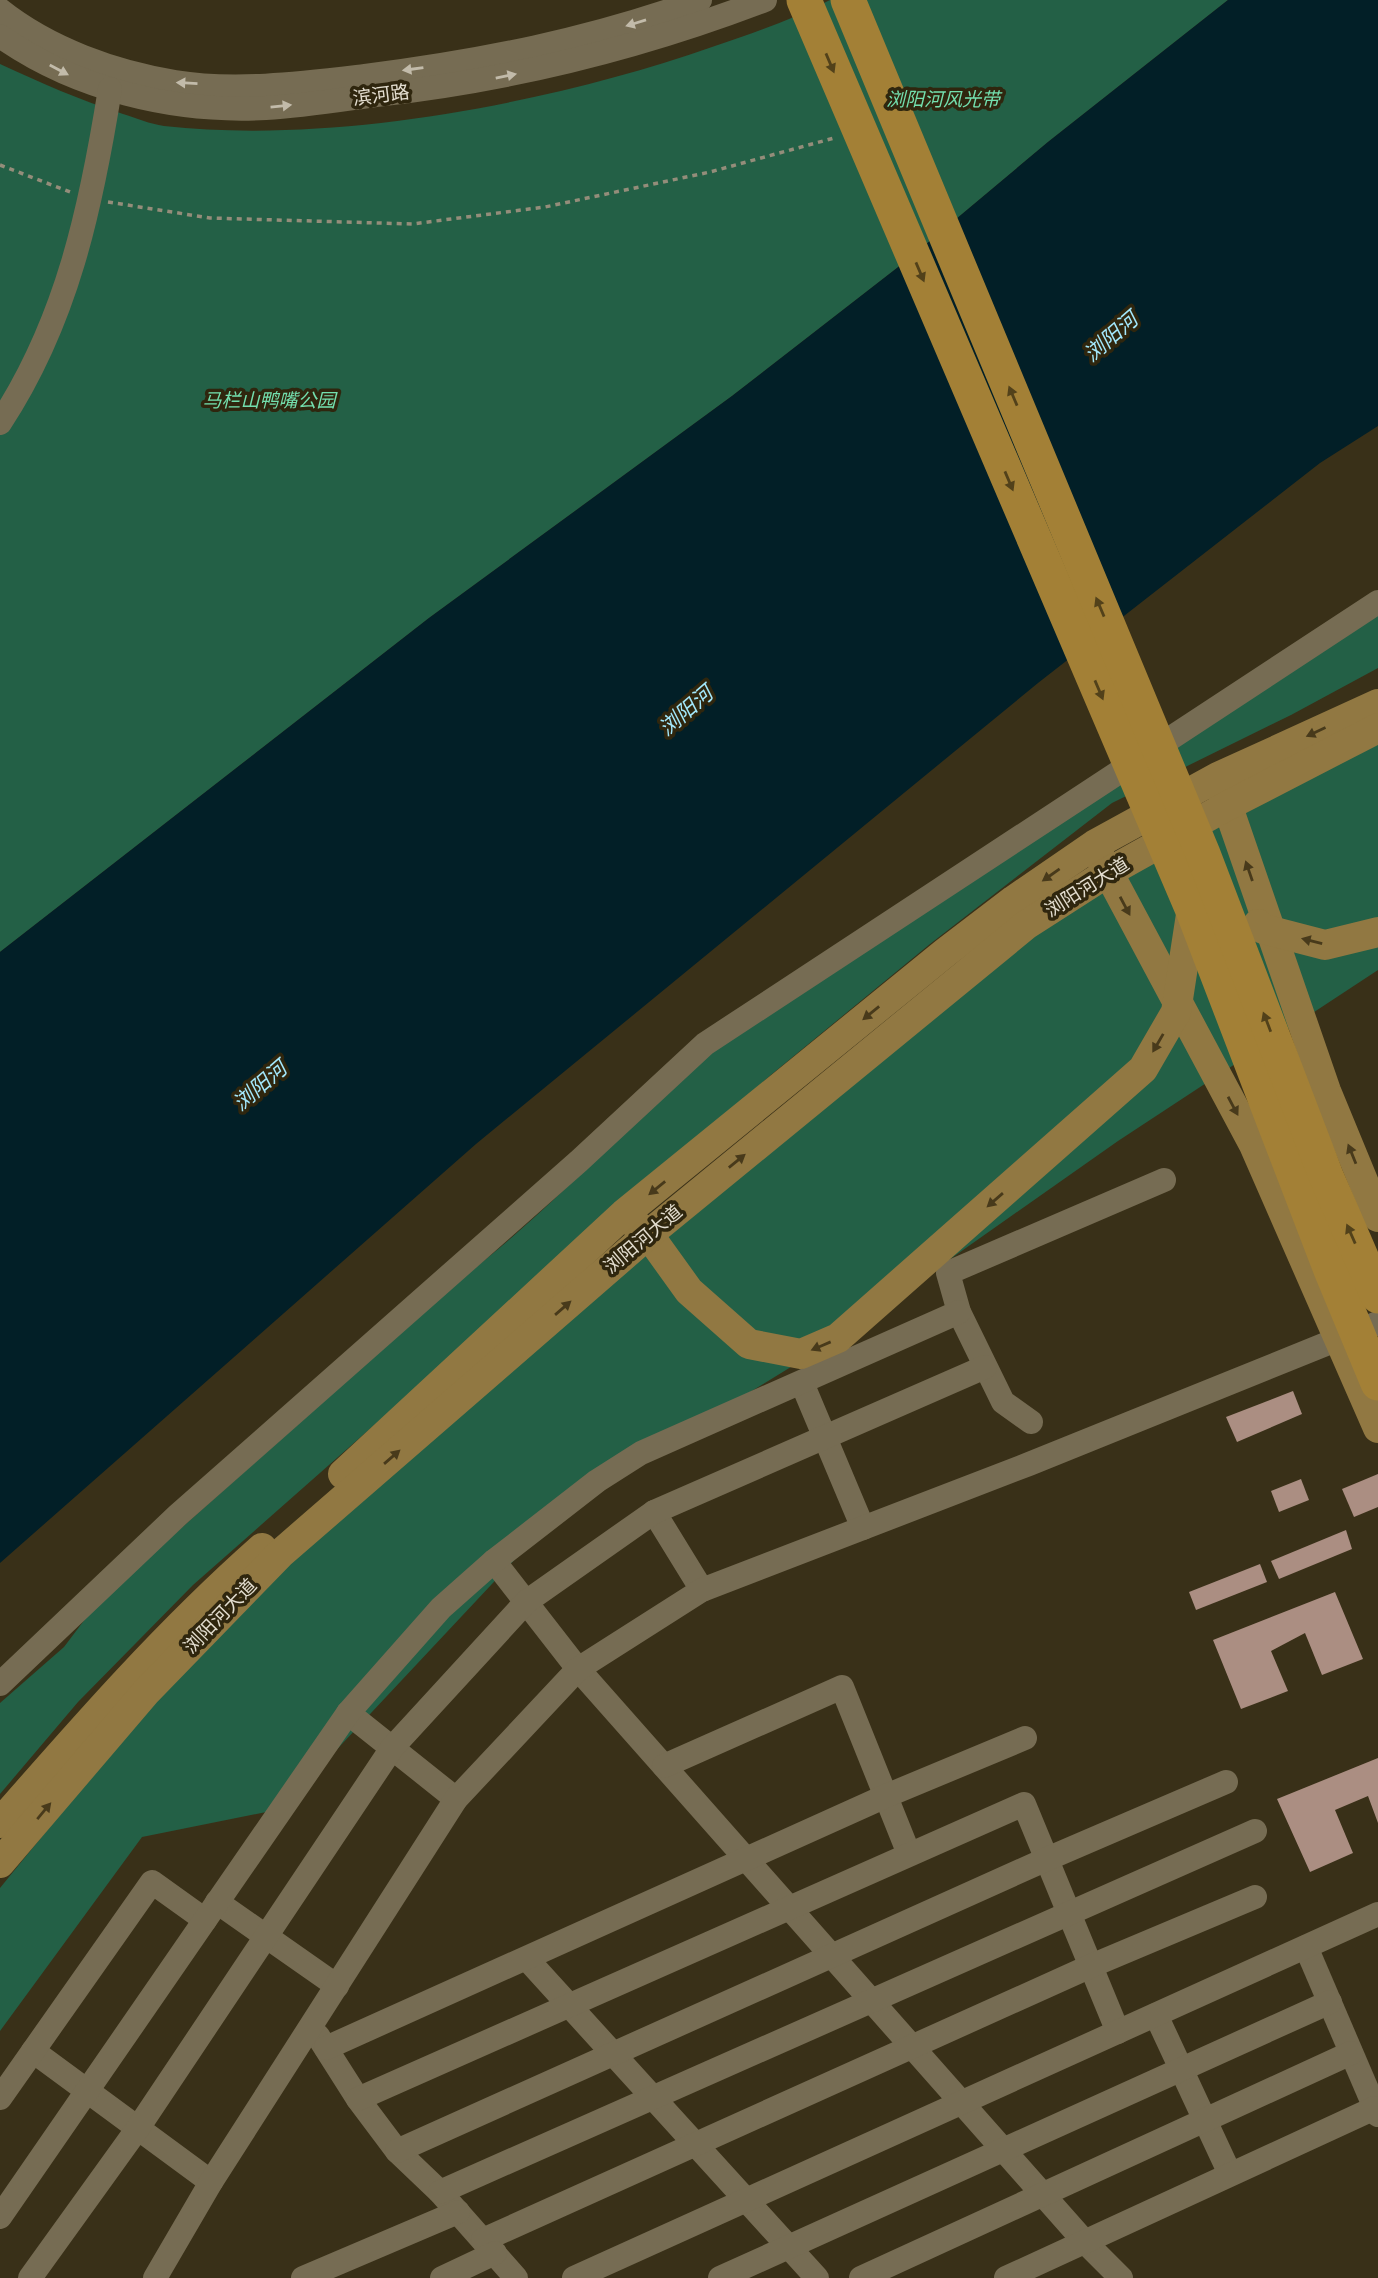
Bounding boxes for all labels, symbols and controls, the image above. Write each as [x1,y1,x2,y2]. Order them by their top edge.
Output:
one-way arrow [625,18,646,28]
one-way arrow [824,53,836,73]
one-way arrow [49,64,69,76]
one-way arrow [402,64,424,75]
one-way arrow [495,70,517,81]
one-way arrow [176,77,198,88]
street label: 滨河路 [351,80,411,110]
park label: 浏阳河风光带 [886,88,1003,111]
one-way arrow [270,101,292,112]
one-way arrow [914,262,925,283]
water label: 浏阳河 [1079,305,1146,367]
one-way arrow [1007,386,1018,407]
park label: 马栏山鸭嘴公园 [202,389,338,412]
one-way arrow [1003,471,1015,491]
one-way arrow [1095,596,1106,617]
water label: 浏阳河 [654,679,721,741]
one-way arrow [1094,680,1105,701]
one-way arrow [1306,727,1326,738]
street label: 浏阳河大道 [1041,852,1133,922]
one-way arrow [1243,860,1254,881]
one-way arrow [1042,868,1060,882]
one-way arrow [1119,896,1131,916]
one-way arrow [1301,935,1323,946]
one-way arrow [862,1005,879,1020]
one-way arrow [1262,1012,1273,1033]
one-way arrow [1152,1034,1164,1053]
water label: 浏阳河 [228,1054,295,1116]
one-way arrow [1227,1096,1239,1116]
one-way arrow [1346,1143,1357,1164]
one-way arrow [729,1154,746,1169]
one-way arrow [648,1180,666,1195]
one-way arrow [986,1192,1003,1207]
street label: 浏阳河大道 [599,1200,687,1278]
one-way arrow [1345,1223,1356,1244]
one-way arrow [555,1301,572,1316]
one-way arrow [810,1340,831,1351]
one-way arrow [383,1449,401,1465]
street label: 浏阳河大道 [179,1574,261,1658]
one-way arrow [36,1803,51,1820]

